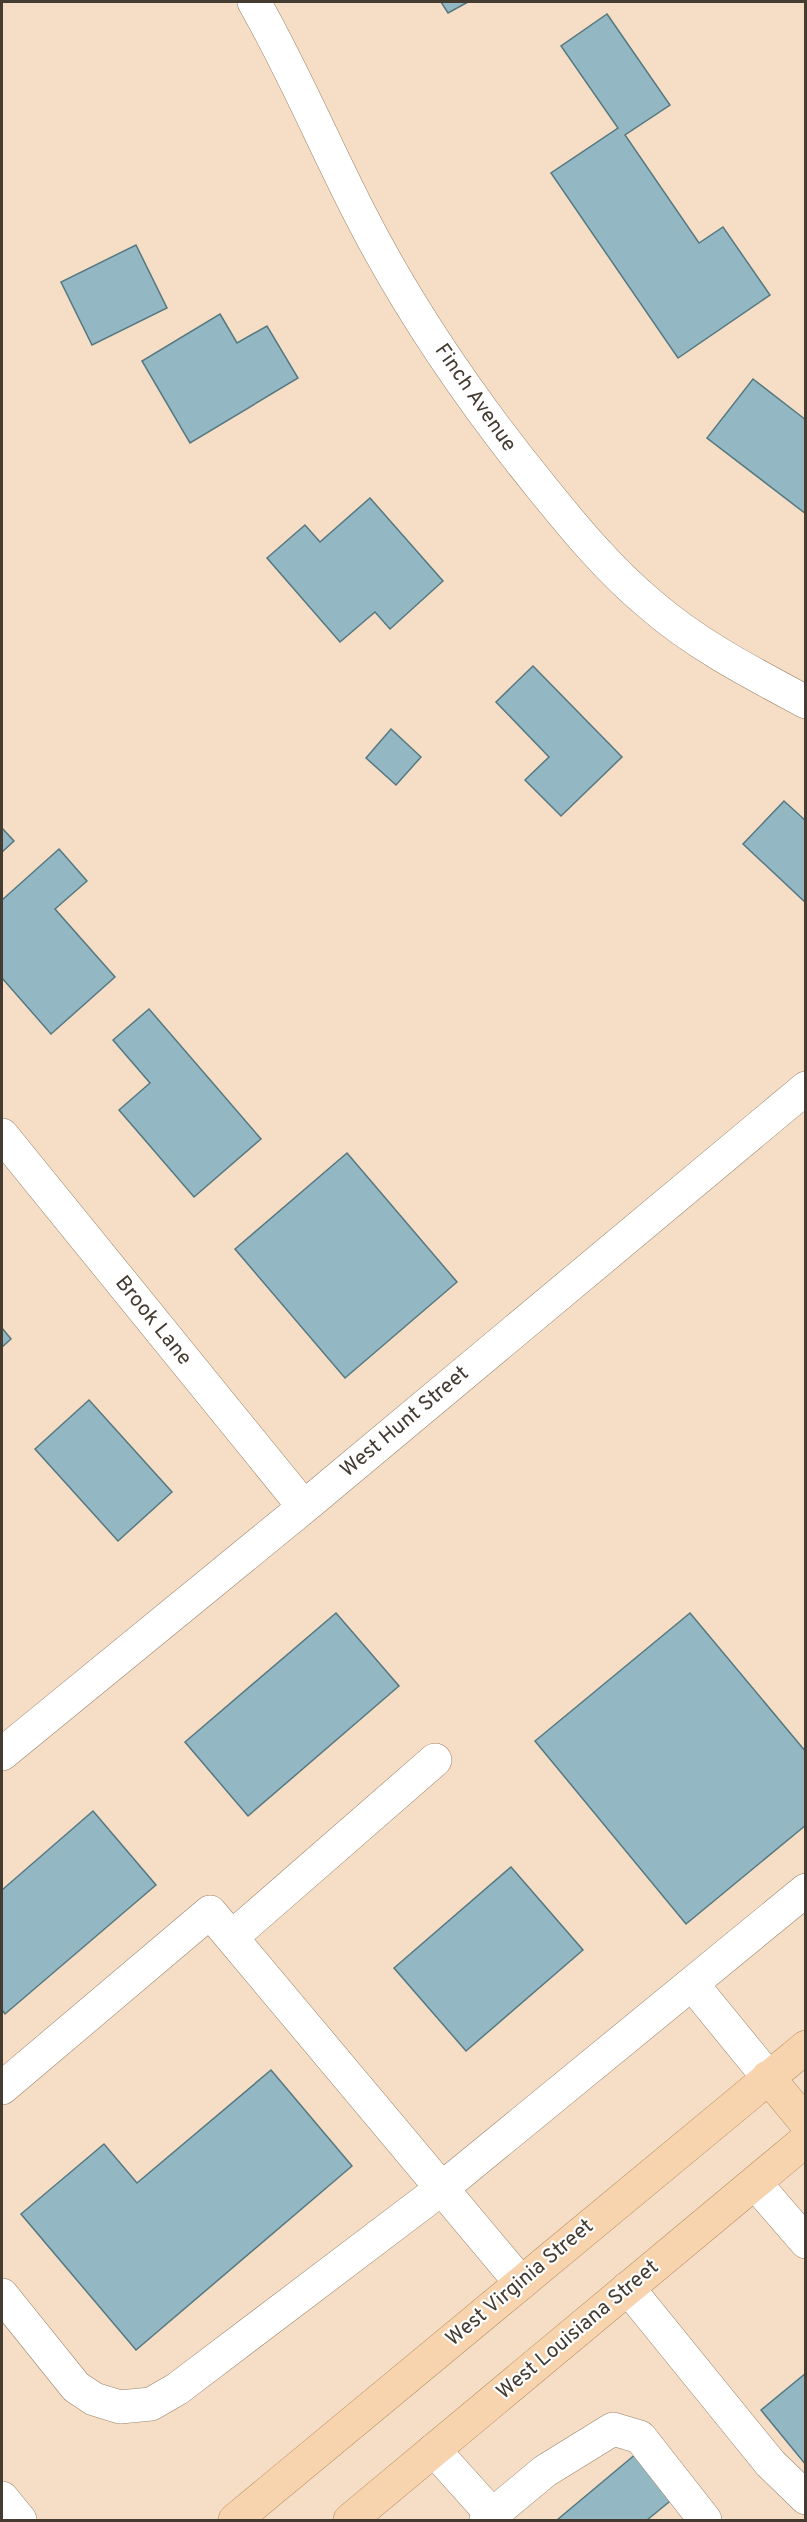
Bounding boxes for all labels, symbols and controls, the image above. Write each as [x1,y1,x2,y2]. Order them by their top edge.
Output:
street label: Finch Avenue [428,339,522,457]
street label: Brook Lane [109,1271,197,1371]
street label: West Hunt Street [335,1360,475,1484]
street label: West Virginia Street [441,2213,599,2353]
street label: West Louisiana Street [491,2254,665,2406]

